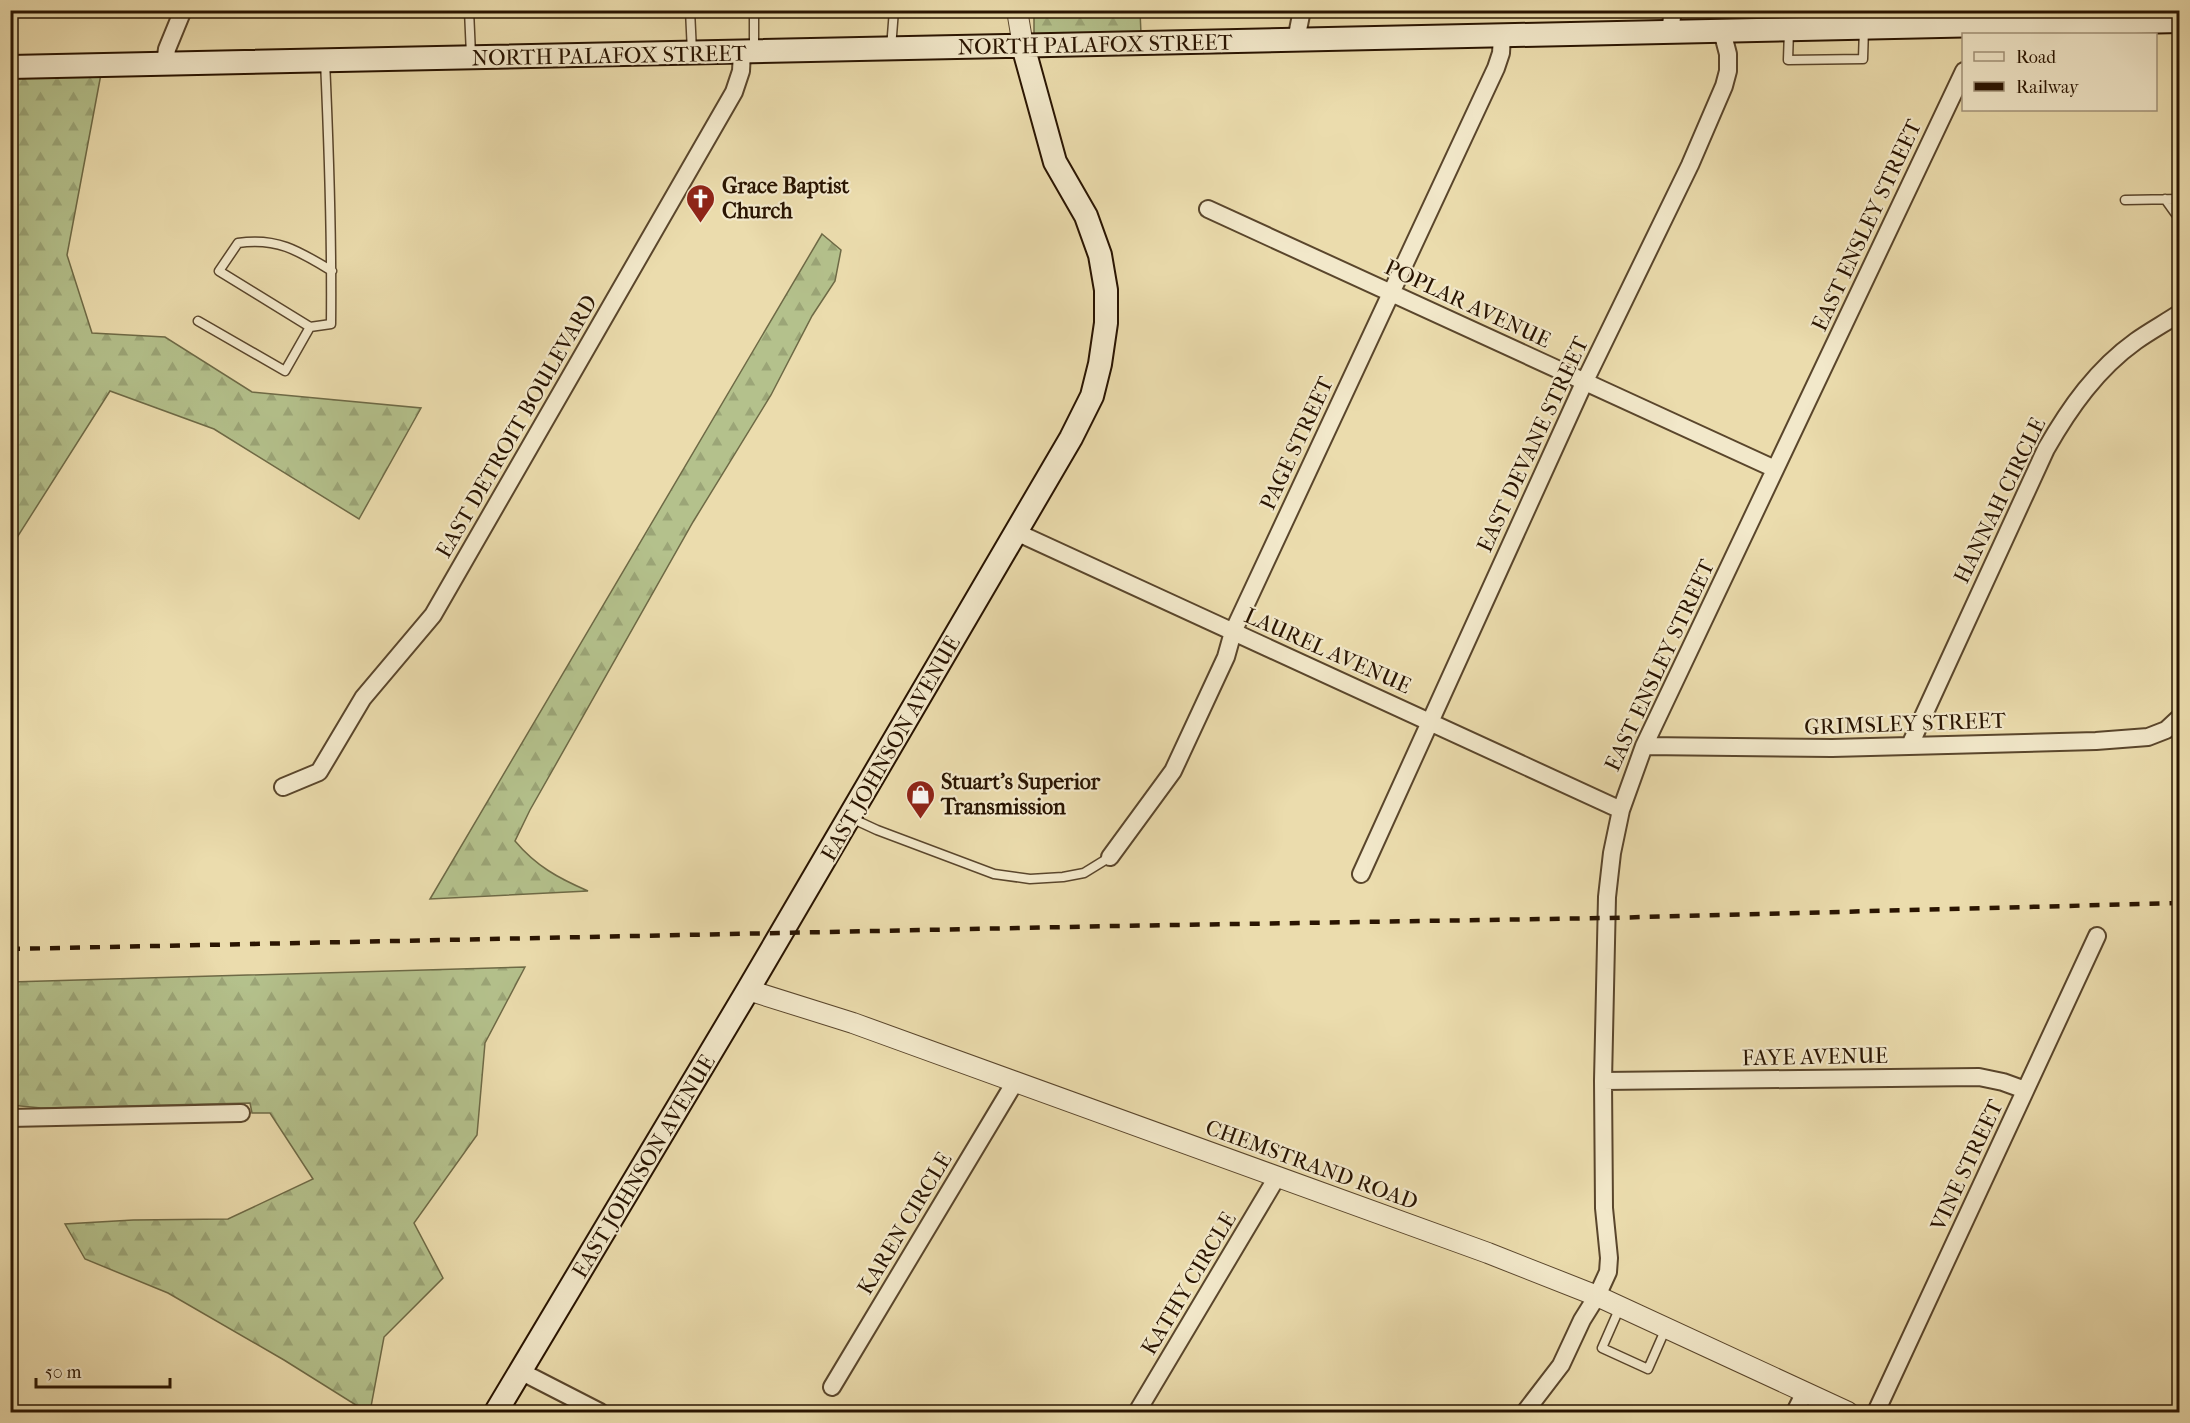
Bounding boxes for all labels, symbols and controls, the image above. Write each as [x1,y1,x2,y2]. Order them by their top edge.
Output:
street label: NORTH PALAFOX STREET [957,30,1234,60]
legend [1962,33,2157,111]
street label: NORTH PALAFOX STREET [471,41,748,71]
text: Road [2016,47,2056,68]
text: Railway [2016,77,2080,98]
street label: EAST ENSLEY STREET [1806,115,1928,335]
place label: Grace Baptist Church [722,173,850,224]
church icon: Grace Baptist Church [685,182,717,224]
street label: POPLAR AVENUE [1380,254,1555,354]
street label: EAST DETROIT BOULEVARD [431,290,603,563]
street label: EAST DEVANE STREET [1472,332,1595,556]
street label: PAGE STREET [1255,372,1340,514]
street label: HANNAH CIRCLE [1948,413,2051,588]
street label: EAST ENSLEY STREET [1599,555,1721,775]
street label: LAUREL AVENUE [1240,602,1415,699]
street label: EAST JOHNSON AVENUE [816,631,966,866]
street label: GRIMSLEY STREET [1804,707,2007,741]
place label: Stuart's Superior Transmission [940,769,1101,820]
shop icon: Stuart's Superior Transmission [904,778,936,820]
street label: FAYE AVENUE [1742,1043,1888,1071]
street label: EAST JOHNSON AVENUE [567,1050,721,1283]
street label: VINE STREET [1925,1095,2009,1236]
street label: CHEMSTRAND ROAD [1202,1114,1421,1215]
street label: KAREN CIRCLE [852,1148,958,1299]
street label: KATHY CIRCLE [1136,1207,1242,1360]
scale bar [36,1351,170,1389]
text: 50 m [45,1362,82,1383]

